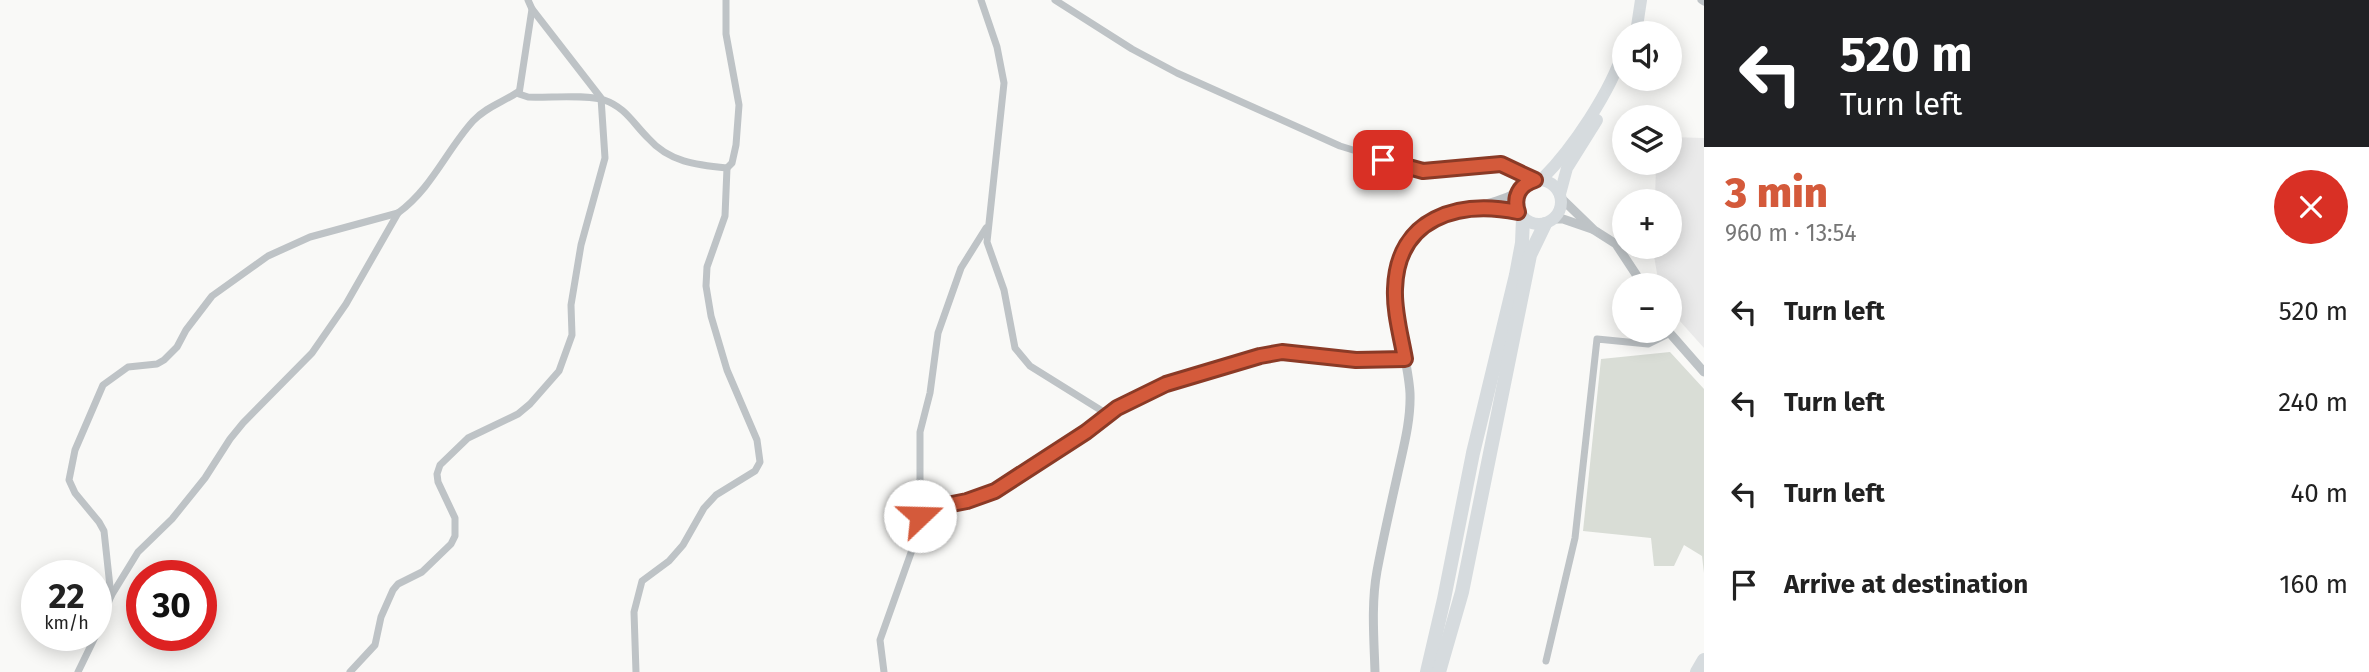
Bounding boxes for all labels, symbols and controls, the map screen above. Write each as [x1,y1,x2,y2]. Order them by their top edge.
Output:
map controls [1612,21,1682,343]
button: sound [1612,21,1682,91]
text: 520 m [1840,25,1973,84]
icon: left [1725,28,1816,119]
text: Turn left [1840,85,1962,123]
button: layers [1612,105,1682,175]
pin [1353,130,1413,190]
icon: arrive [1364,141,1402,179]
text: 3 min [1725,168,1828,218]
button: close [2274,170,2348,244]
button: + [1612,189,1682,259]
text: 960 m · 13:54 [1725,219,1857,247]
button: − [1612,273,1682,343]
icon: left [1725,293,1763,331]
text: Turn left [1784,296,1885,327]
text: 520 m [2279,296,2348,327]
icon: left [1725,384,1763,422]
text: Turn left [1784,387,1885,418]
text: 240 m [2278,387,2348,418]
icon: left [1725,475,1763,513]
text: Turn left [1784,478,1885,509]
text: 40 m [2290,478,2348,509]
position arrow [883,479,957,553]
speed limit sign: 30 [126,560,217,651]
icon: arrive [1725,566,1763,604]
text: Arrive at destination [1784,569,2028,600]
text: 160 m [2279,569,2348,600]
text: 22 [48,575,85,617]
text: km/h [44,612,89,634]

